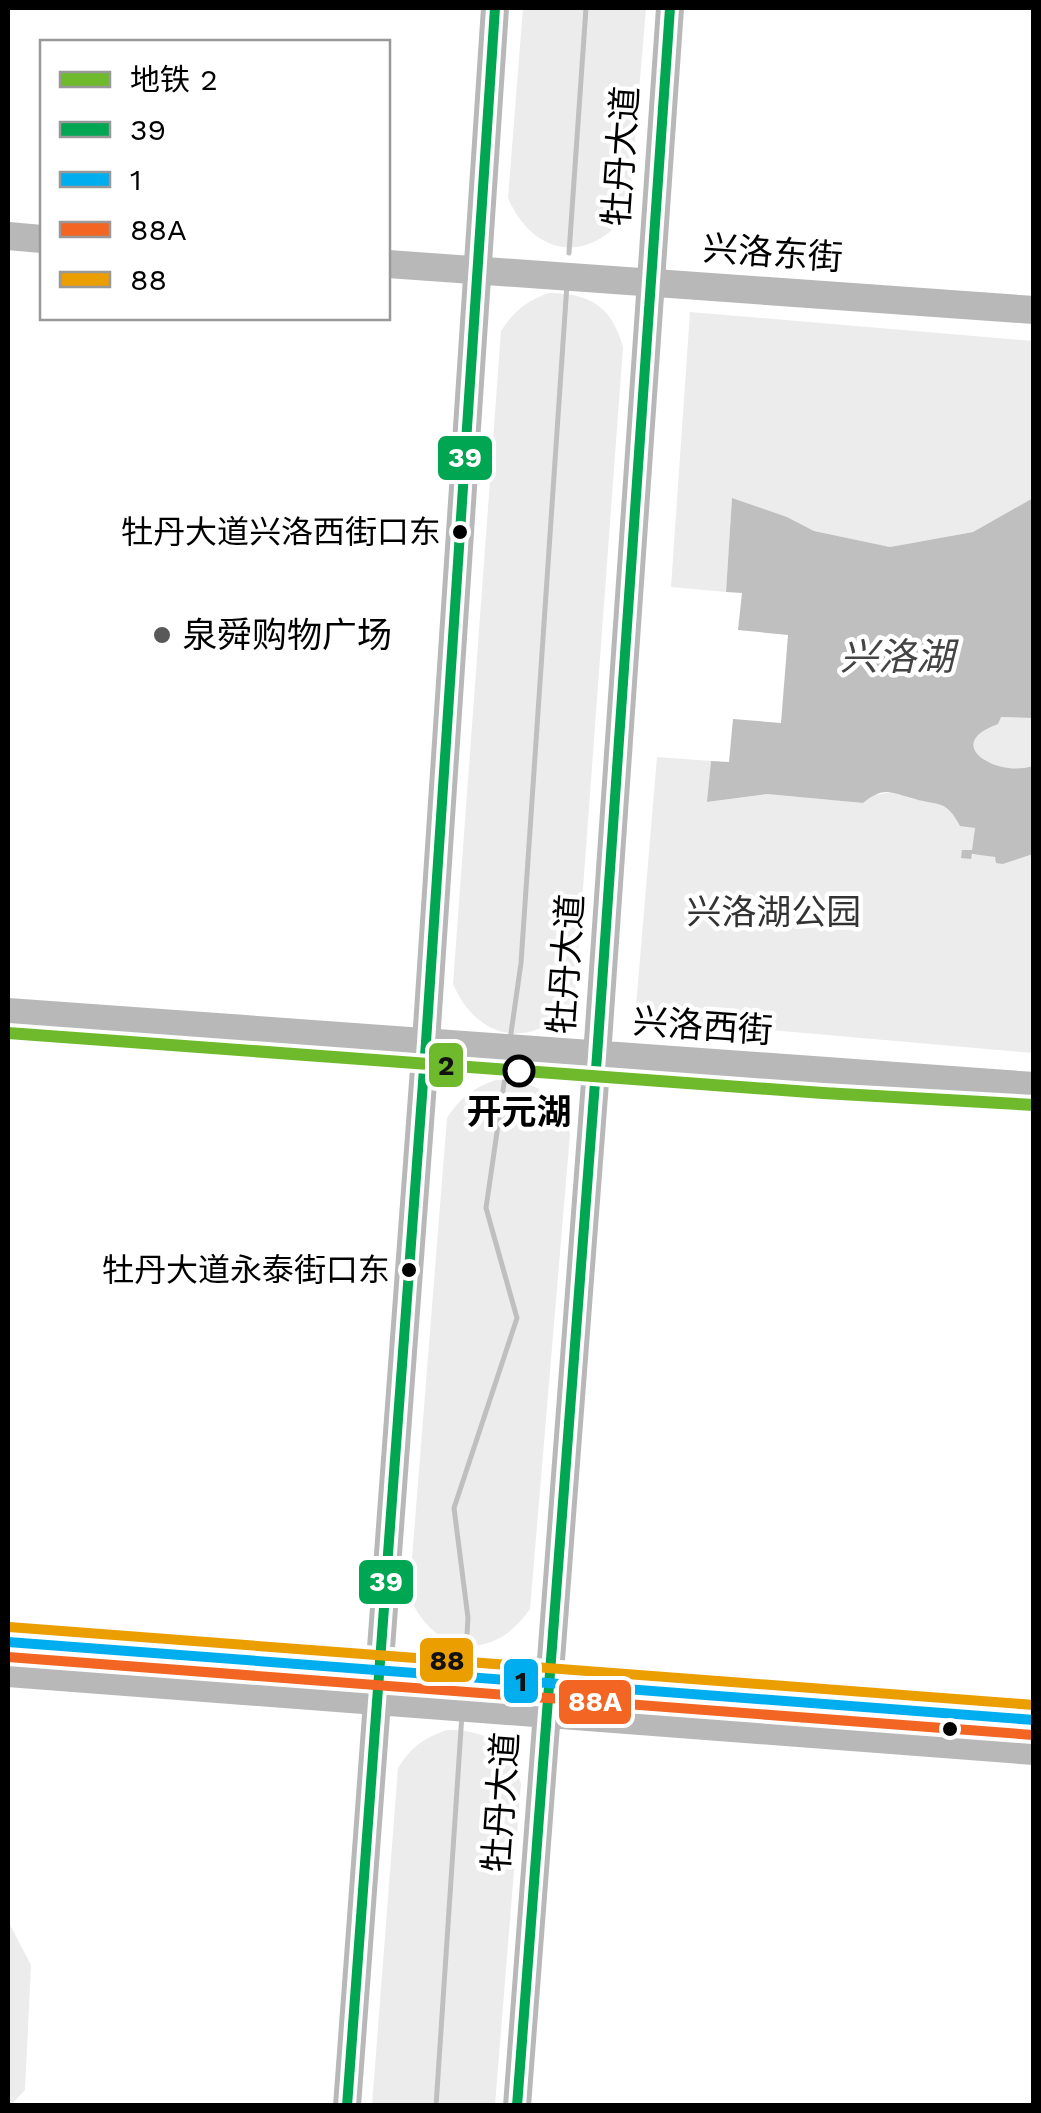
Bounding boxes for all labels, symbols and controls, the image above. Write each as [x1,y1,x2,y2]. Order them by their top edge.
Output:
legend [40,40,390,320]
text: 地铁 2 [130,62,218,97]
street label: 牡丹大道 [595,85,647,227]
text: 39 [130,112,166,147]
text: 1 [130,162,142,197]
text: 88A [130,212,187,247]
street label: 兴洛东街 [702,227,844,279]
text: 88 [130,262,167,297]
line badge: 39 [436,434,494,482]
text: 39 [448,441,482,474]
place label: 牡丹大道兴洛西街口东 [121,513,441,551]
marker: 牡丹大道兴洛西街口东 [450,522,470,542]
place label: 泉舜购物广场 [182,614,392,656]
marker: 泉舜购物广场 [151,624,173,646]
water label: 兴洛湖 [840,635,959,679]
park label: 兴洛湖公园 [686,891,862,933]
street label: 牡丹大道 [540,893,592,1035]
street label: 兴洛西街 [632,1000,774,1052]
line badge: 2 [427,1041,465,1089]
text: 2 [438,1049,454,1082]
marker: 开元湖 [504,1056,534,1086]
place label: 开元湖 [466,1091,572,1133]
place label: 牡丹大道永泰街口东 [102,1251,390,1289]
marker: 牡丹大道永泰街口东 [399,1260,419,1280]
line badge: 39 [357,1558,415,1606]
text: 39 [369,1565,403,1598]
line badge: 88 [418,1636,475,1684]
text: 88 [429,1644,465,1677]
line badge: 1 [502,1657,540,1705]
text: 1 [515,1665,527,1698]
line badge: 88A [557,1678,633,1726]
text: 88A [568,1685,622,1718]
unlabelled marker [940,1719,960,1739]
street label: 牡丹大道 [475,1731,527,1873]

